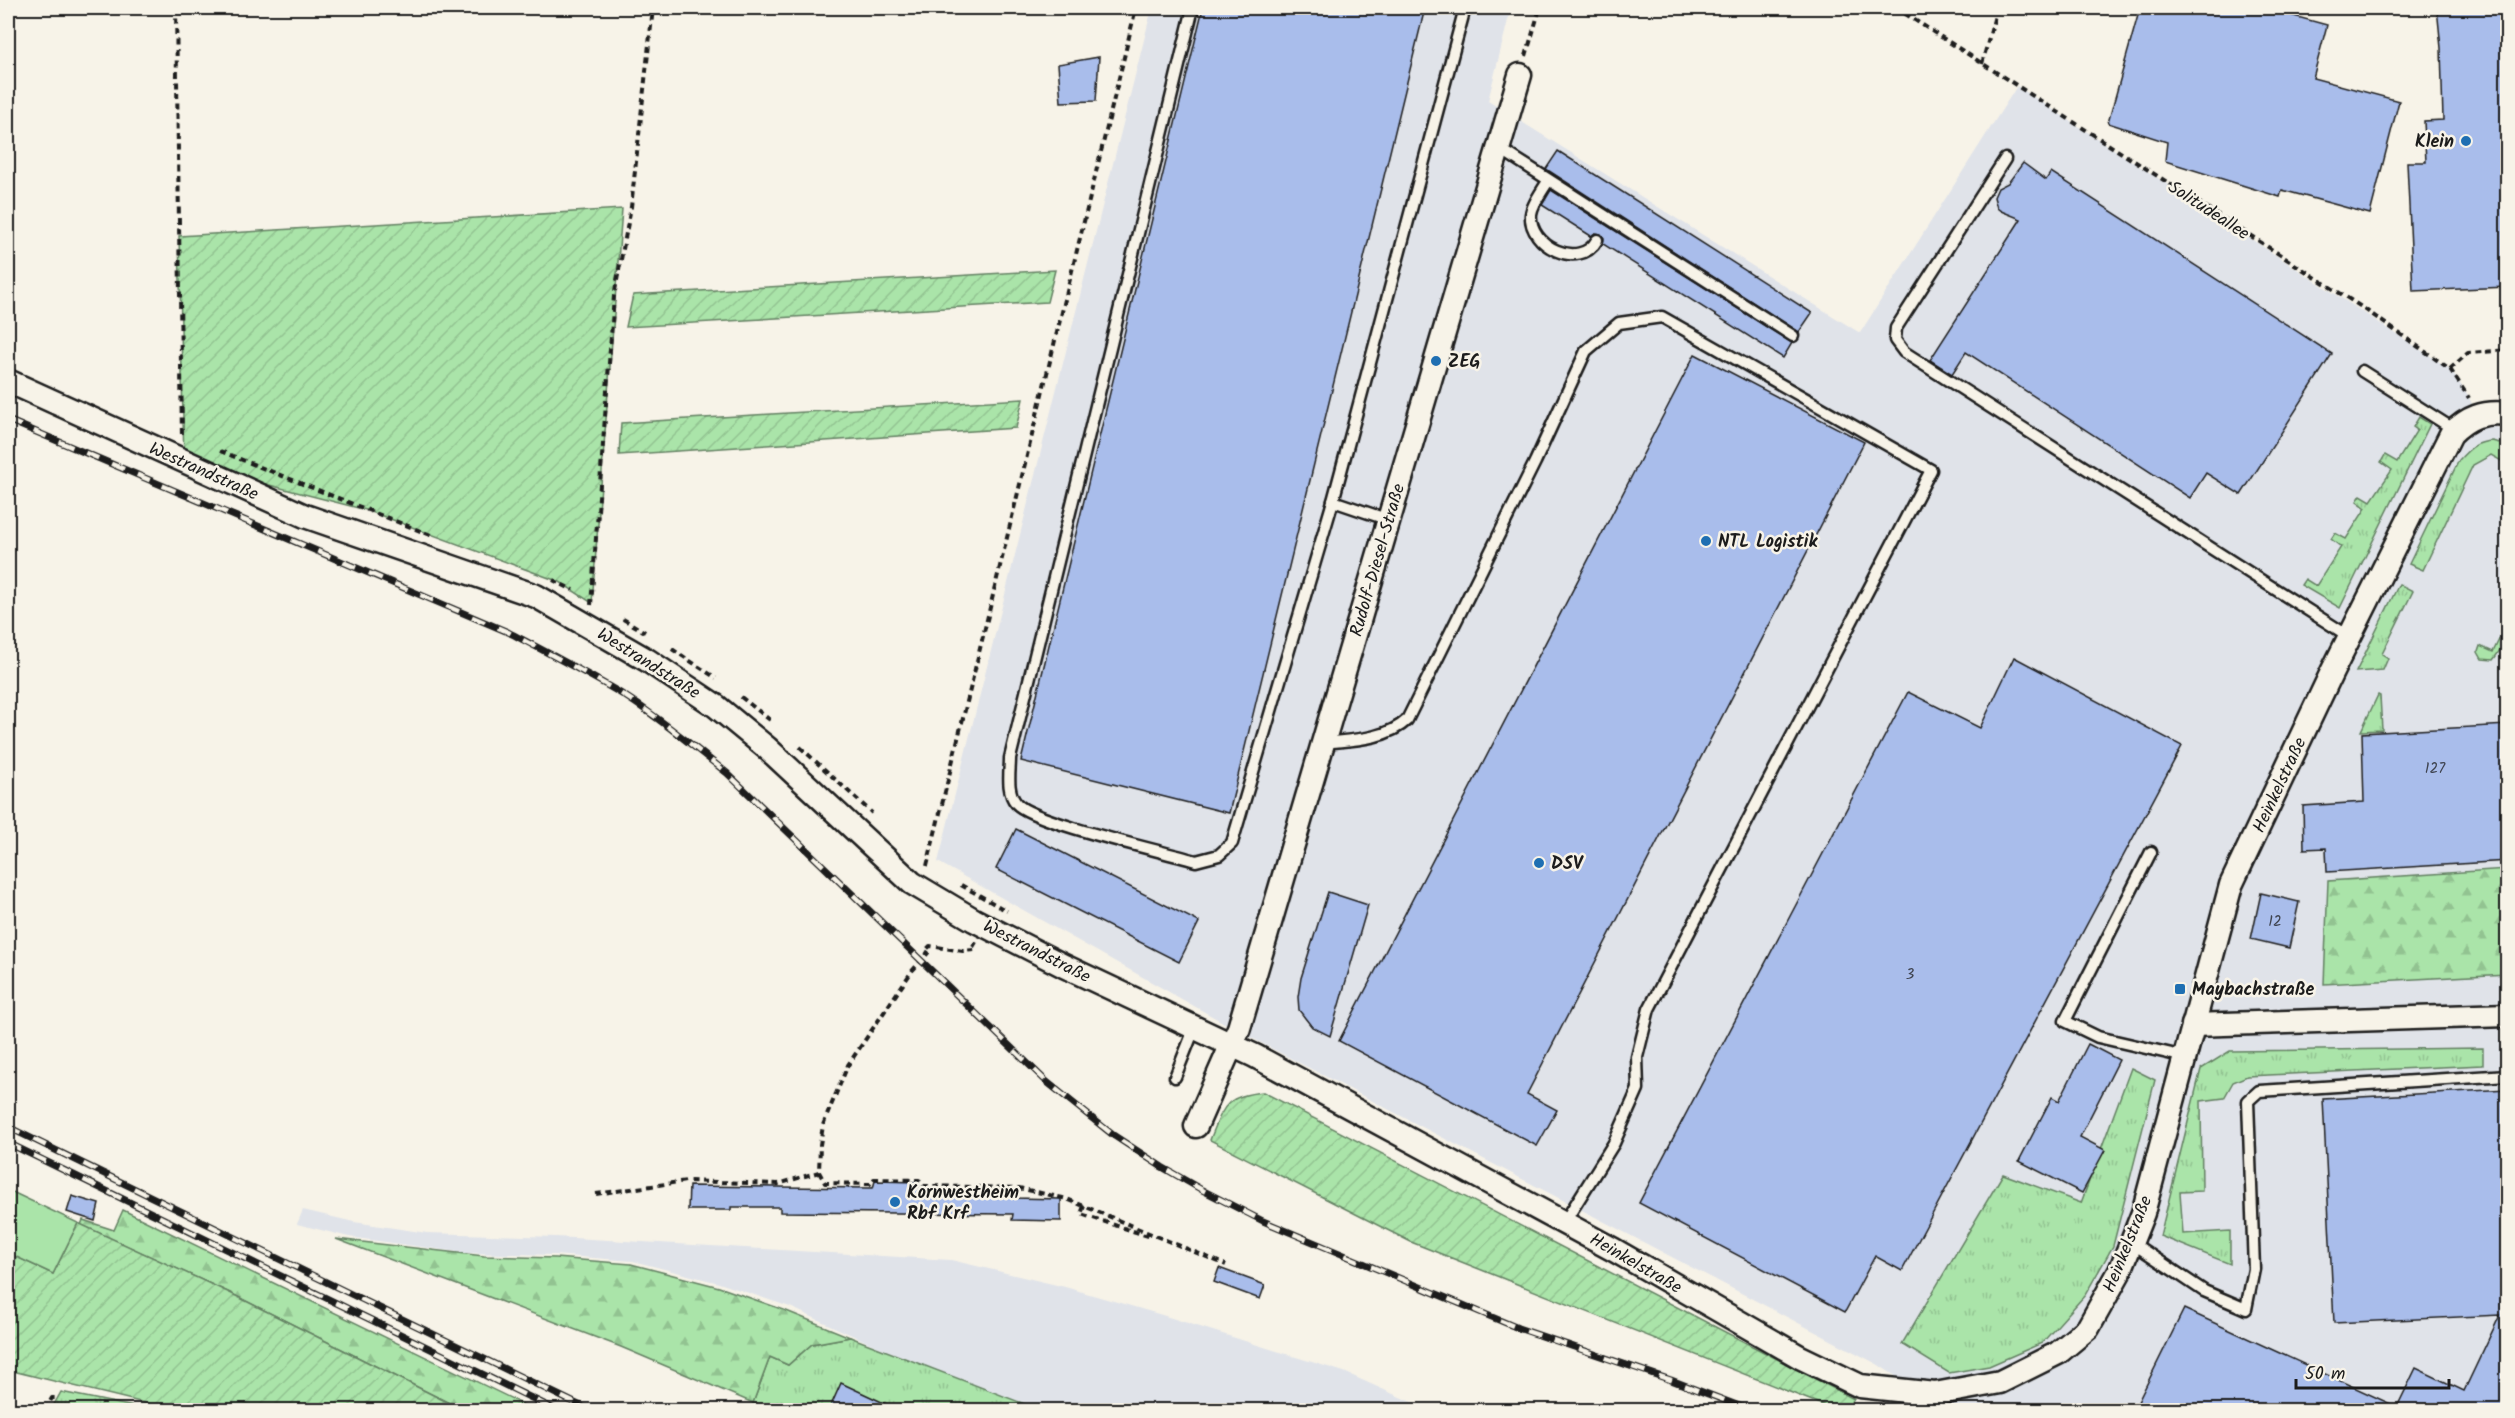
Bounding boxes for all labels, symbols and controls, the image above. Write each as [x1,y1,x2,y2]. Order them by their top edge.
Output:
place label: Klein [2415,128,2454,157]
marker: Klein [2459,134,2473,148]
street label: Solitudeallee [2161,174,2255,249]
place label: ZEG [1448,348,1480,377]
marker: ZEG [1429,354,1443,368]
street label: Westrandstraße [144,435,263,510]
street label: Rudolf-Diesel-Straße [1343,481,1414,640]
place label: NTL Logistik [1718,528,1818,557]
marker: NTL Logistik [1699,534,1713,548]
street label: Westrandstraße [591,621,706,708]
street label: Heinkelstraße [2246,733,2315,838]
house number: 127 [2425,757,2446,781]
place label: DSV [1551,850,1584,879]
marker: DSV [1532,856,1546,870]
house number: 12 [2268,910,2282,934]
street label: Westrandstraße [977,913,1095,992]
house number: 3 [1906,963,1915,987]
place label: Maybachstraße [2192,976,2314,1005]
marker: Maybachstraße [2173,982,2187,996]
place label: Kornwestheim Rbf Krf [907,1179,1019,1229]
street label: Heinkelstraße [2096,1192,2161,1298]
marker: Kornwestheim Rbf Krf [888,1195,902,1209]
street label: Heinkelstraße [1584,1226,1687,1303]
scale bar [2296,1352,2449,1390]
text: 50 m [2305,1360,2345,1389]

